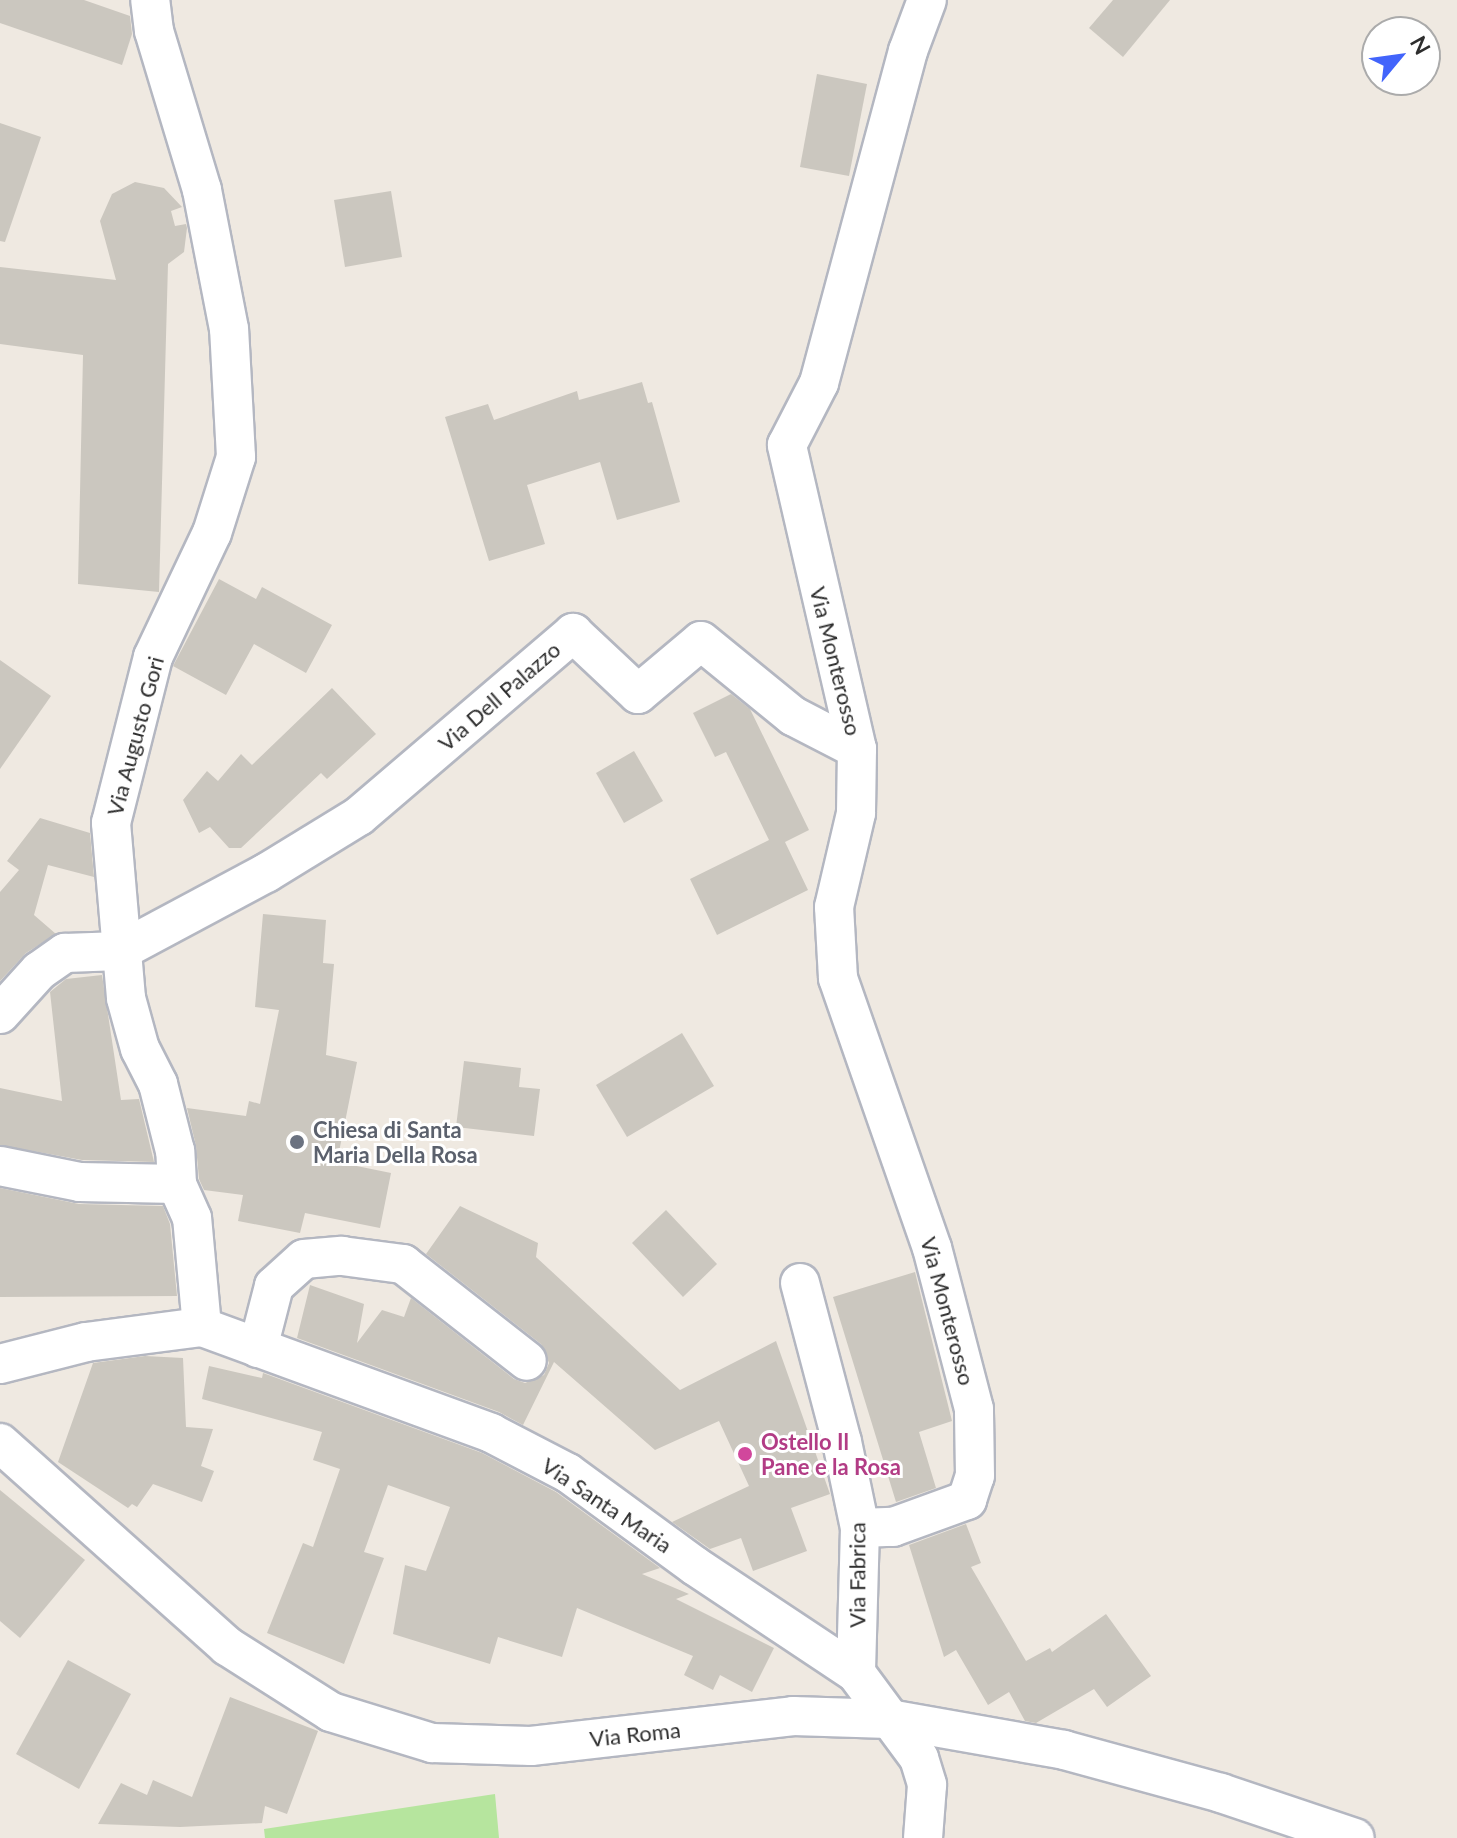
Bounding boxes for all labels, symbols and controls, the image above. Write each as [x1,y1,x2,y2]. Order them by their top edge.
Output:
north arrow [1361,16,1441,96]
text: N [1405,31,1437,59]
street label: Via Monterosso [805,584,867,738]
street label: Via Dell Palazzo [433,636,565,756]
street label: Via Augusto Gori [101,653,169,819]
place label: Chiesa di Santa Maria Della Rosa [313,1116,478,1168]
marker: Chiesa di Santa Maria Della Rosa [288,1133,306,1151]
street label: Via Monterosso [916,1234,980,1388]
place label: Ostello Il Pane e la Rosa [761,1428,901,1480]
marker: Ostello Il Pane e la Rosa [736,1445,754,1463]
street label: Via Santa Maria [537,1452,677,1558]
street label: Via Fabrica [844,1522,870,1628]
street label: Via Roma [588,1716,682,1752]

